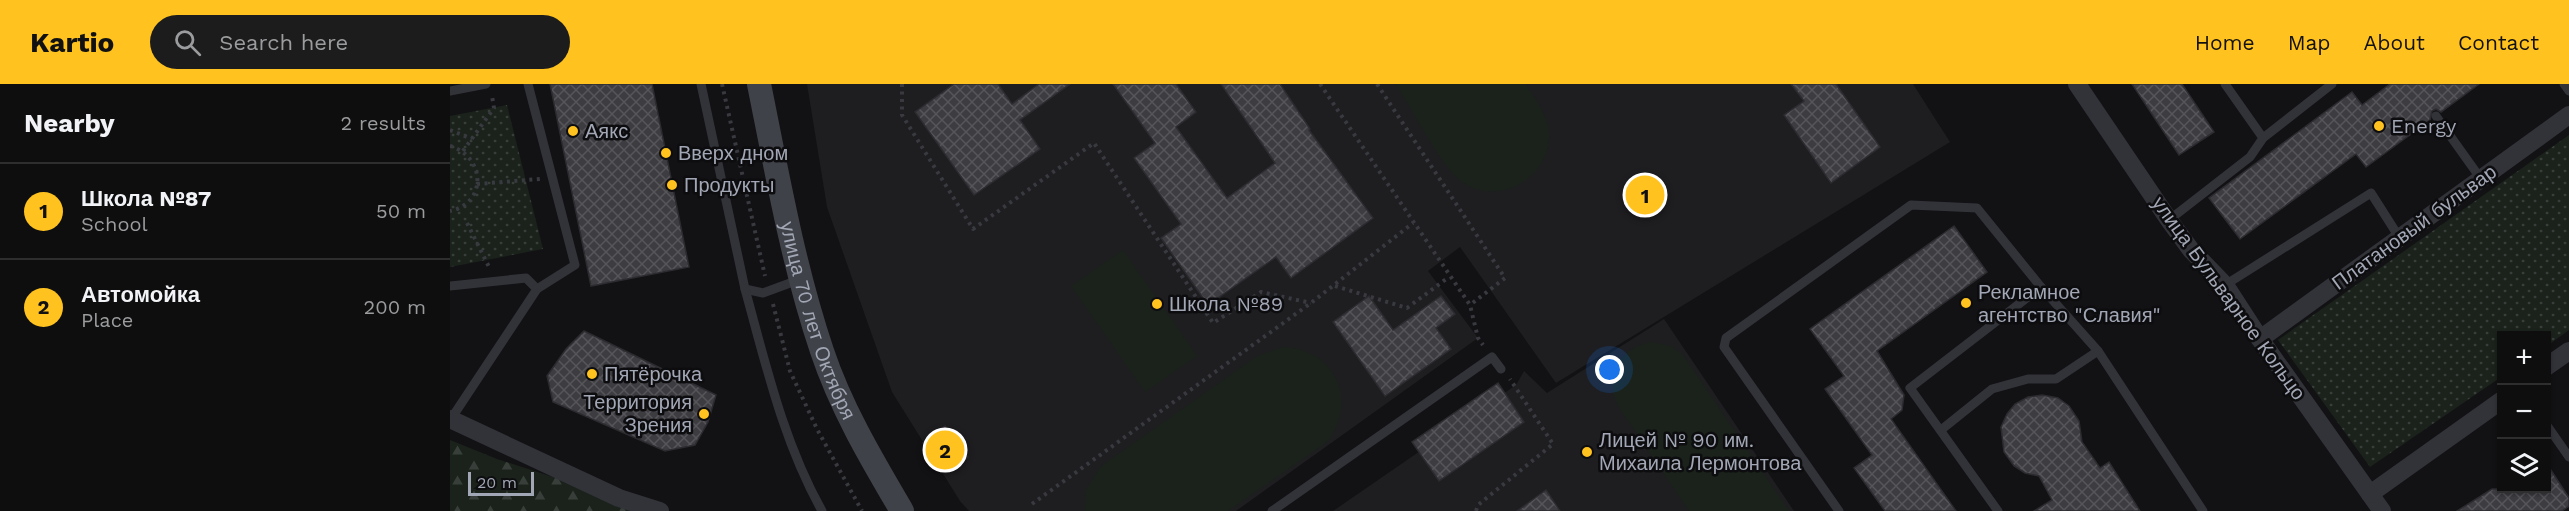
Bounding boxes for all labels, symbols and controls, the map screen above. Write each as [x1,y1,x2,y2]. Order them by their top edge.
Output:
search box [150,15,570,69]
text: Kartio [30,26,114,59]
icon: search [171,26,204,59]
text: Search here [219,30,348,55]
text: Home [2195,30,2255,55]
text: Map [2288,30,2331,55]
text: About [2364,30,2425,55]
text: Contact [2458,30,2539,55]
text: Nearby [24,108,115,138]
text: 2 results [341,111,426,135]
place label: Energy [2391,114,2457,138]
place label: Аякс [585,119,628,143]
marker: Energy [2372,119,2386,133]
marker: Аякс [566,124,580,138]
place label: Вверх дном [678,141,788,165]
marker: Вверх дном [659,146,673,160]
street label: Платановый бульвар [2327,159,2501,295]
pin: 1 [1626,172,1664,218]
place label: Продукты [684,173,774,197]
marker: Продукты [665,178,679,192]
text: Школа №87 [81,186,211,211]
street label: улица Бульварное Кольцо [2147,192,2311,404]
text: 1 [39,199,48,223]
text: 50 m [376,199,426,223]
text: School [81,212,148,236]
street label: улица 70 лет Октября [775,219,861,424]
place label: Рекламное агентство "Славия" [1978,280,2161,327]
text: Автомойка [81,282,200,307]
place label: Школа №89 [1169,292,1283,316]
text: 2 [38,295,49,319]
text: 200 m [364,295,426,319]
marker: Рекламное агентство "Славия" [1959,296,1973,310]
marker: Школа №89 [1150,297,1164,311]
text: Place [81,308,133,332]
map controls [2497,331,2551,493]
button: + [2497,331,2551,385]
your location [1595,355,1624,384]
place label: Пятёрочка [604,362,703,386]
marker: Пятёрочка [585,367,599,381]
button: − [2497,385,2551,439]
place label: Территория Зрения [583,390,692,437]
marker: Территория Зрения [697,407,711,421]
pin: 2 [926,428,964,472]
place label: Лицей № 90 им. Михаила Лермонтова [1599,428,1802,475]
button: layers [2497,439,2551,493]
marker: Лицей № 90 им. Михаила Лермонтова [1580,445,1594,459]
scale bar [468,469,534,496]
text: 20 m [477,473,517,492]

